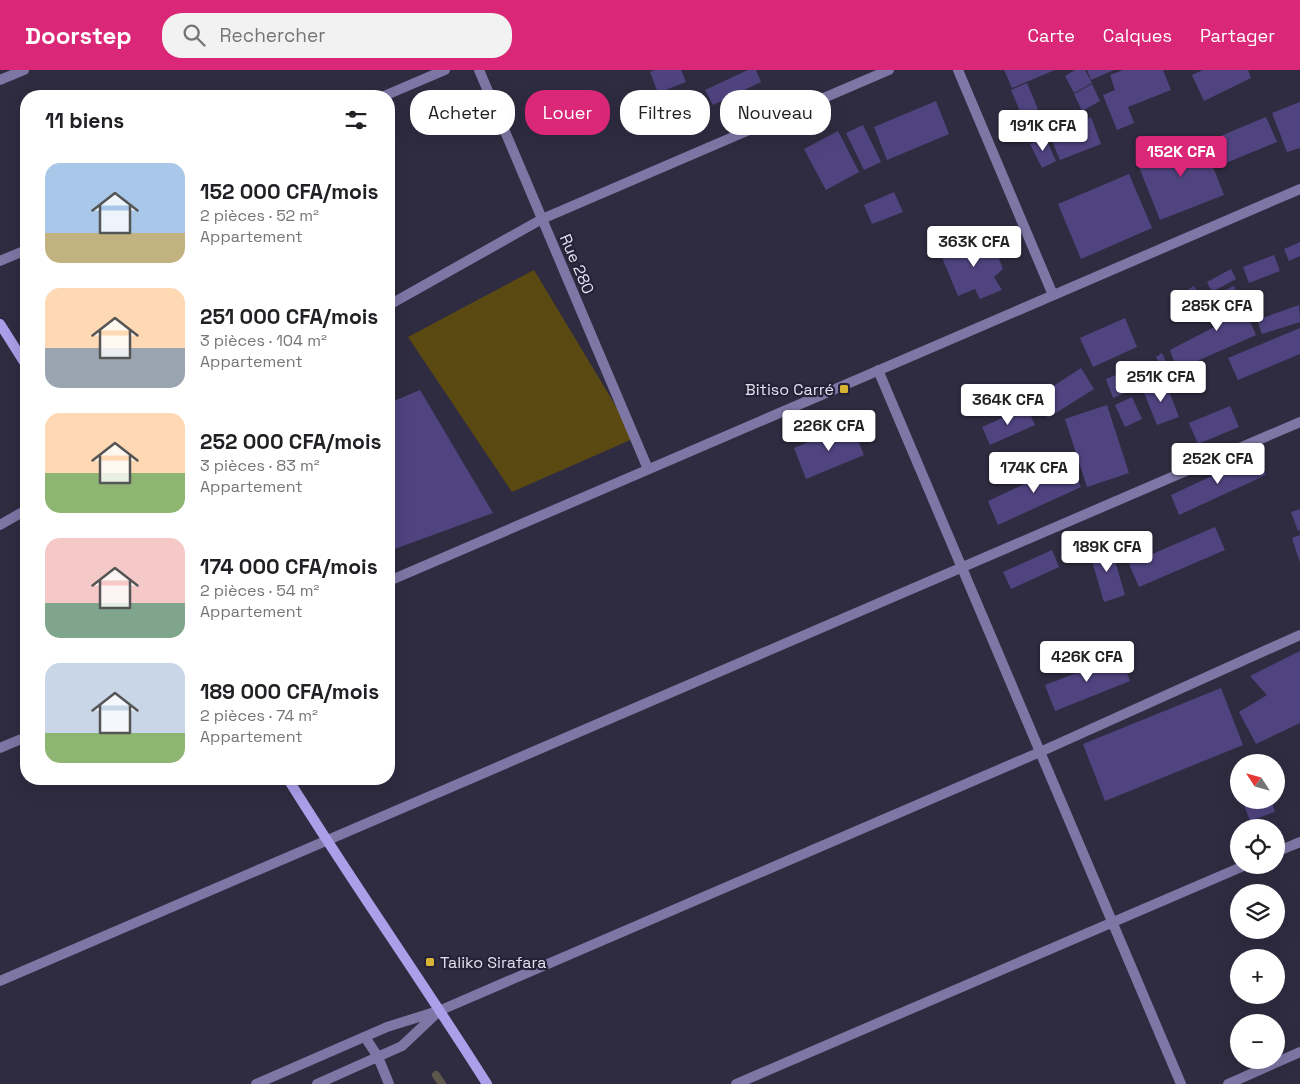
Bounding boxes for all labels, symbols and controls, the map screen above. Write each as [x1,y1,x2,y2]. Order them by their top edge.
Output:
search box [162,13,512,58]
text: Doorstep [25,20,132,51]
icon: search [180,21,208,49]
text: Rechercher [220,23,325,48]
text: Carte [1028,24,1075,47]
text: Calques [1103,24,1172,47]
text: Partager [1200,24,1275,47]
chip: Acheter [410,90,515,135]
chip: Louer [525,90,610,135]
chip: Filtres [620,90,710,135]
chip: Nouveau [720,90,831,135]
icon: filters [342,106,370,134]
text: 11 biens [45,107,124,134]
pin: 191K CFA [991,109,1095,152]
text: 191K CFA [1010,115,1076,136]
pin: 152K CFA [1129,136,1233,178]
text: 152K CFA [1147,141,1215,162]
text: 152 000 CFA/mois [200,178,379,205]
icon: home [85,183,145,243]
text: 2 pièces · 52 m² [200,205,319,226]
text: Appartement [200,226,303,247]
pin: 363K CFA [922,226,1026,268]
street label: Rue 280 [555,231,599,297]
text: 363K CFA [938,231,1010,252]
pin: 285K CFA [1165,290,1269,332]
text: 285K CFA [1181,295,1253,316]
text: 251 000 CFA/mois [200,303,378,330]
icon: home [85,308,145,368]
text: 3 pièces · 104 m² [200,330,327,351]
text: Appartement [200,351,303,372]
pin: 251K CFA [1109,360,1213,403]
text: 251K CFA [1127,366,1195,387]
place label: Bitiso Carré [745,379,834,400]
marker: Bitiso Carré [838,383,850,395]
pin: 364K CFA [956,384,1060,426]
text: 364K CFA [972,389,1044,410]
pin: 226K CFA [777,410,881,452]
text: 226K CFA [793,415,865,436]
text: 252 000 CFA/mois [200,428,382,455]
icon: home [85,433,145,493]
pin: 252K CFA [1166,442,1270,485]
text: 252K CFA [1183,448,1253,469]
pin: 174K CFA [982,452,1086,494]
text: 3 pièces · 83 m² [200,455,320,476]
text: 174K CFA [1000,457,1068,478]
text: Appartement [200,476,303,497]
pin: 189K CFA [1055,530,1159,573]
text: 189K CFA [1072,536,1142,557]
text: 174 000 CFA/mois [200,553,378,580]
icon: home [85,558,145,618]
text: 2 pièces · 54 m² [200,580,319,601]
text: Appartement [200,601,303,622]
pin: 426K CFA [1035,640,1139,683]
text: 426K CFA [1051,646,1123,667]
text: 189 000 CFA/mois [200,678,379,705]
icon: home [85,683,145,743]
text: 2 pièces · 74 m² [200,705,318,726]
text: Appartement [200,726,303,747]
north arrow [1230,754,1285,809]
map controls [1230,754,1285,1069]
button: locate [1230,819,1285,874]
button: layers [1230,884,1285,939]
button: + [1230,949,1285,1004]
place label: Taliko Sirafara [440,952,547,973]
marker: Taliko Sirafara [424,956,436,968]
button: − [1230,1014,1285,1069]

